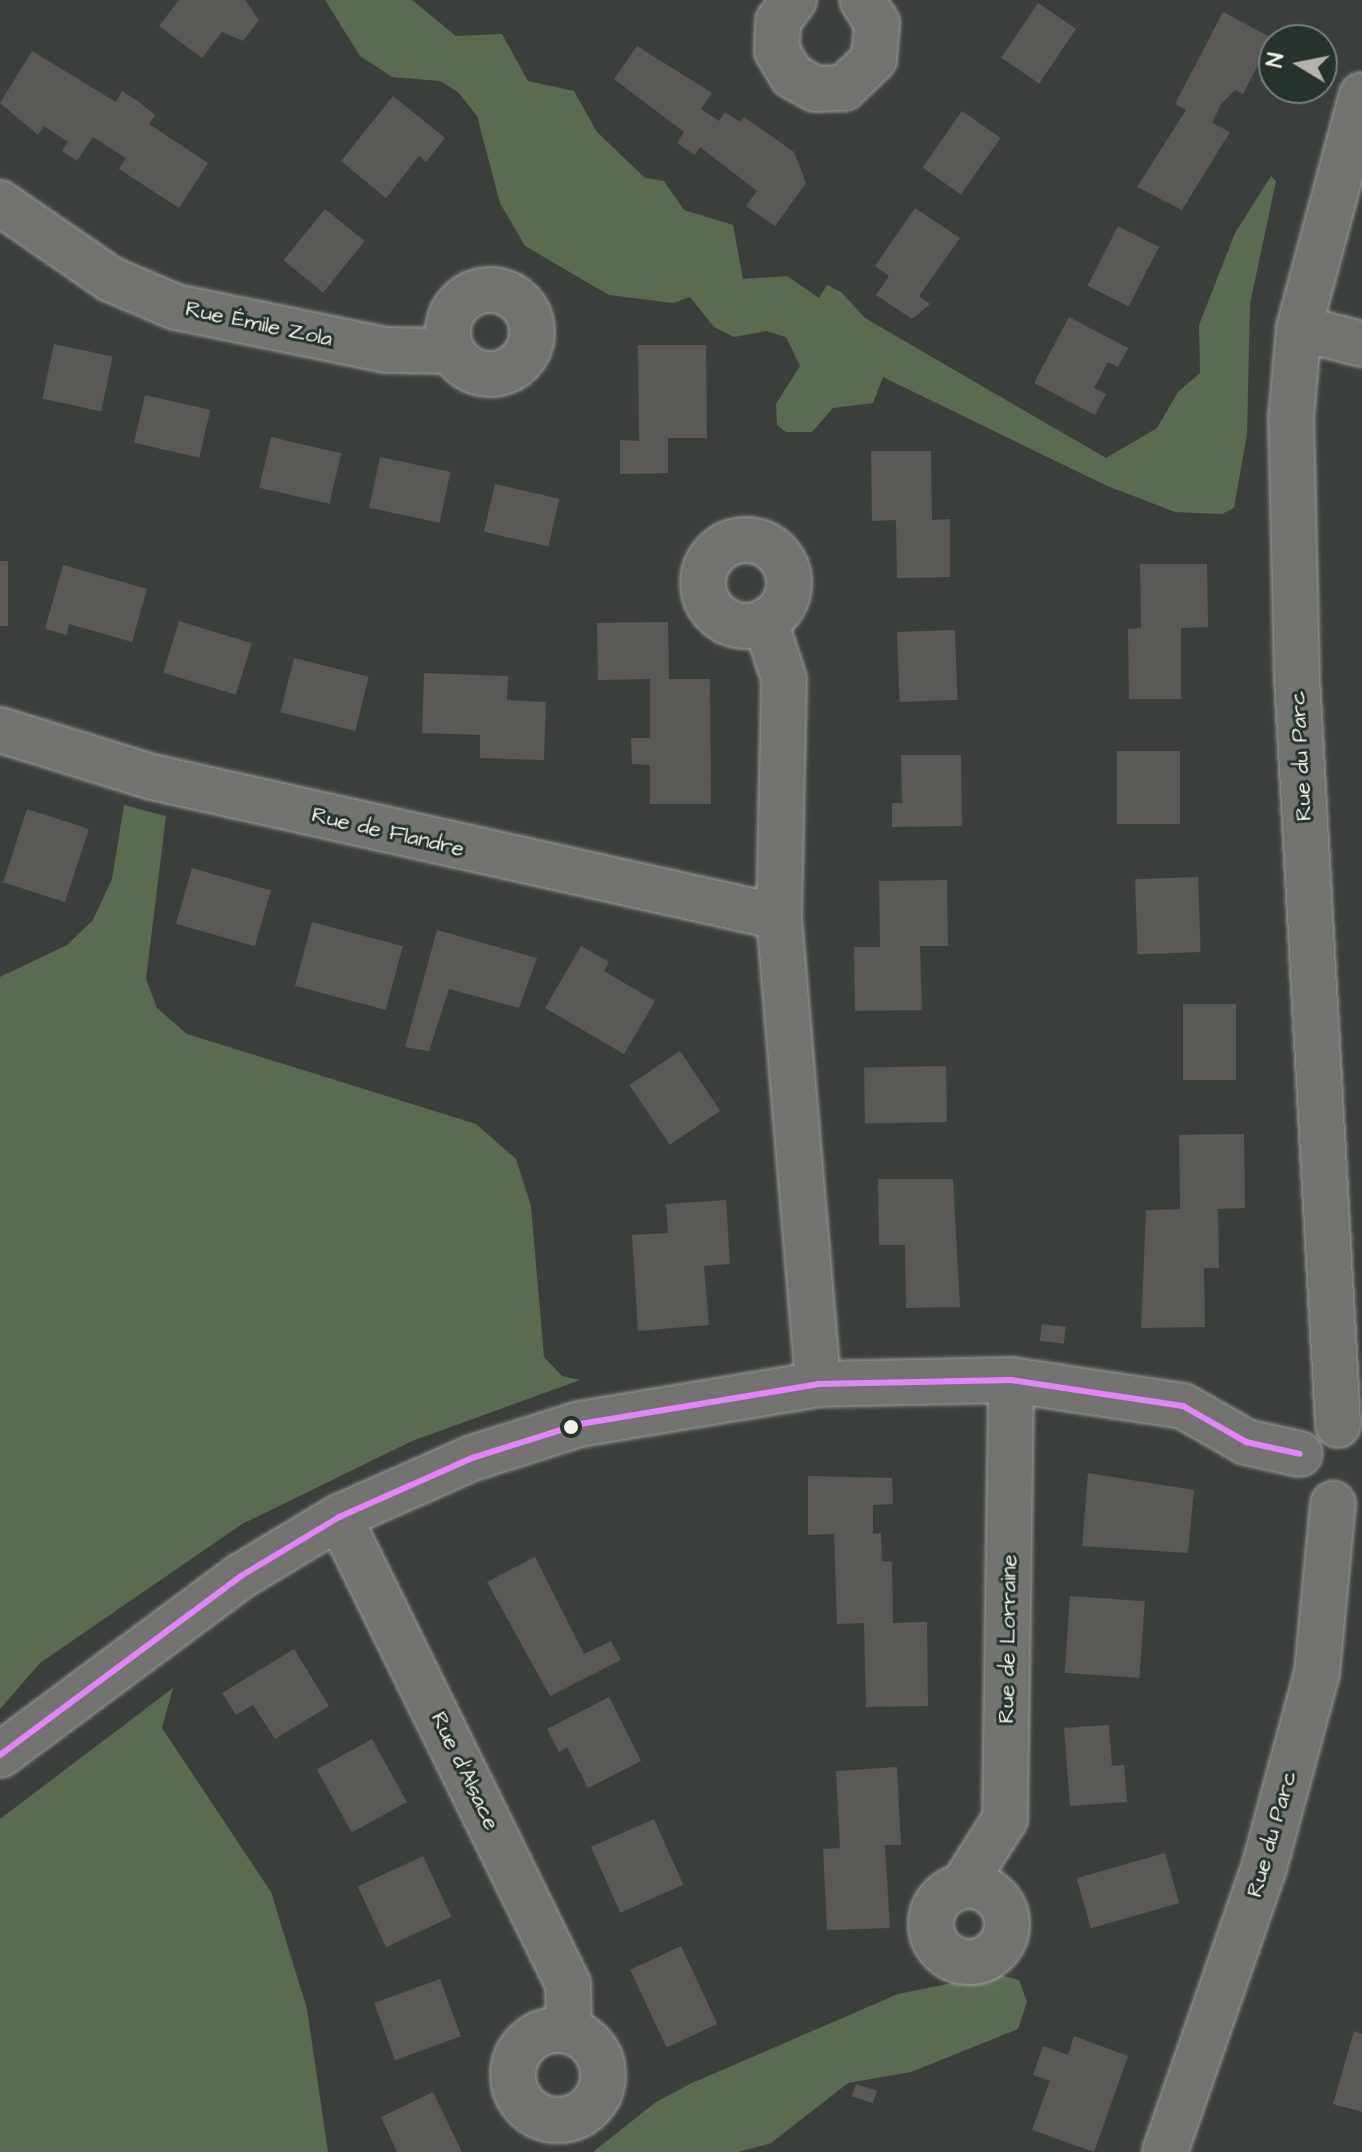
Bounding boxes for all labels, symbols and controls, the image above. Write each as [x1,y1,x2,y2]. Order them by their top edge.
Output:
north arrow [1258,24,1338,104]
text: N [1259,51,1292,70]
street label: Rue Émile Zola [183,296,335,352]
street label: Rue du Parc [1284,690,1318,822]
street label: Rue de Flandre [309,802,467,862]
unlabelled marker [563,1419,579,1435]
street label: Rue de Lorraine [993,1554,1023,1724]
street label: Rue d'Alsace [425,1708,505,1834]
street label: Rue du Parc [1241,1768,1303,1900]

